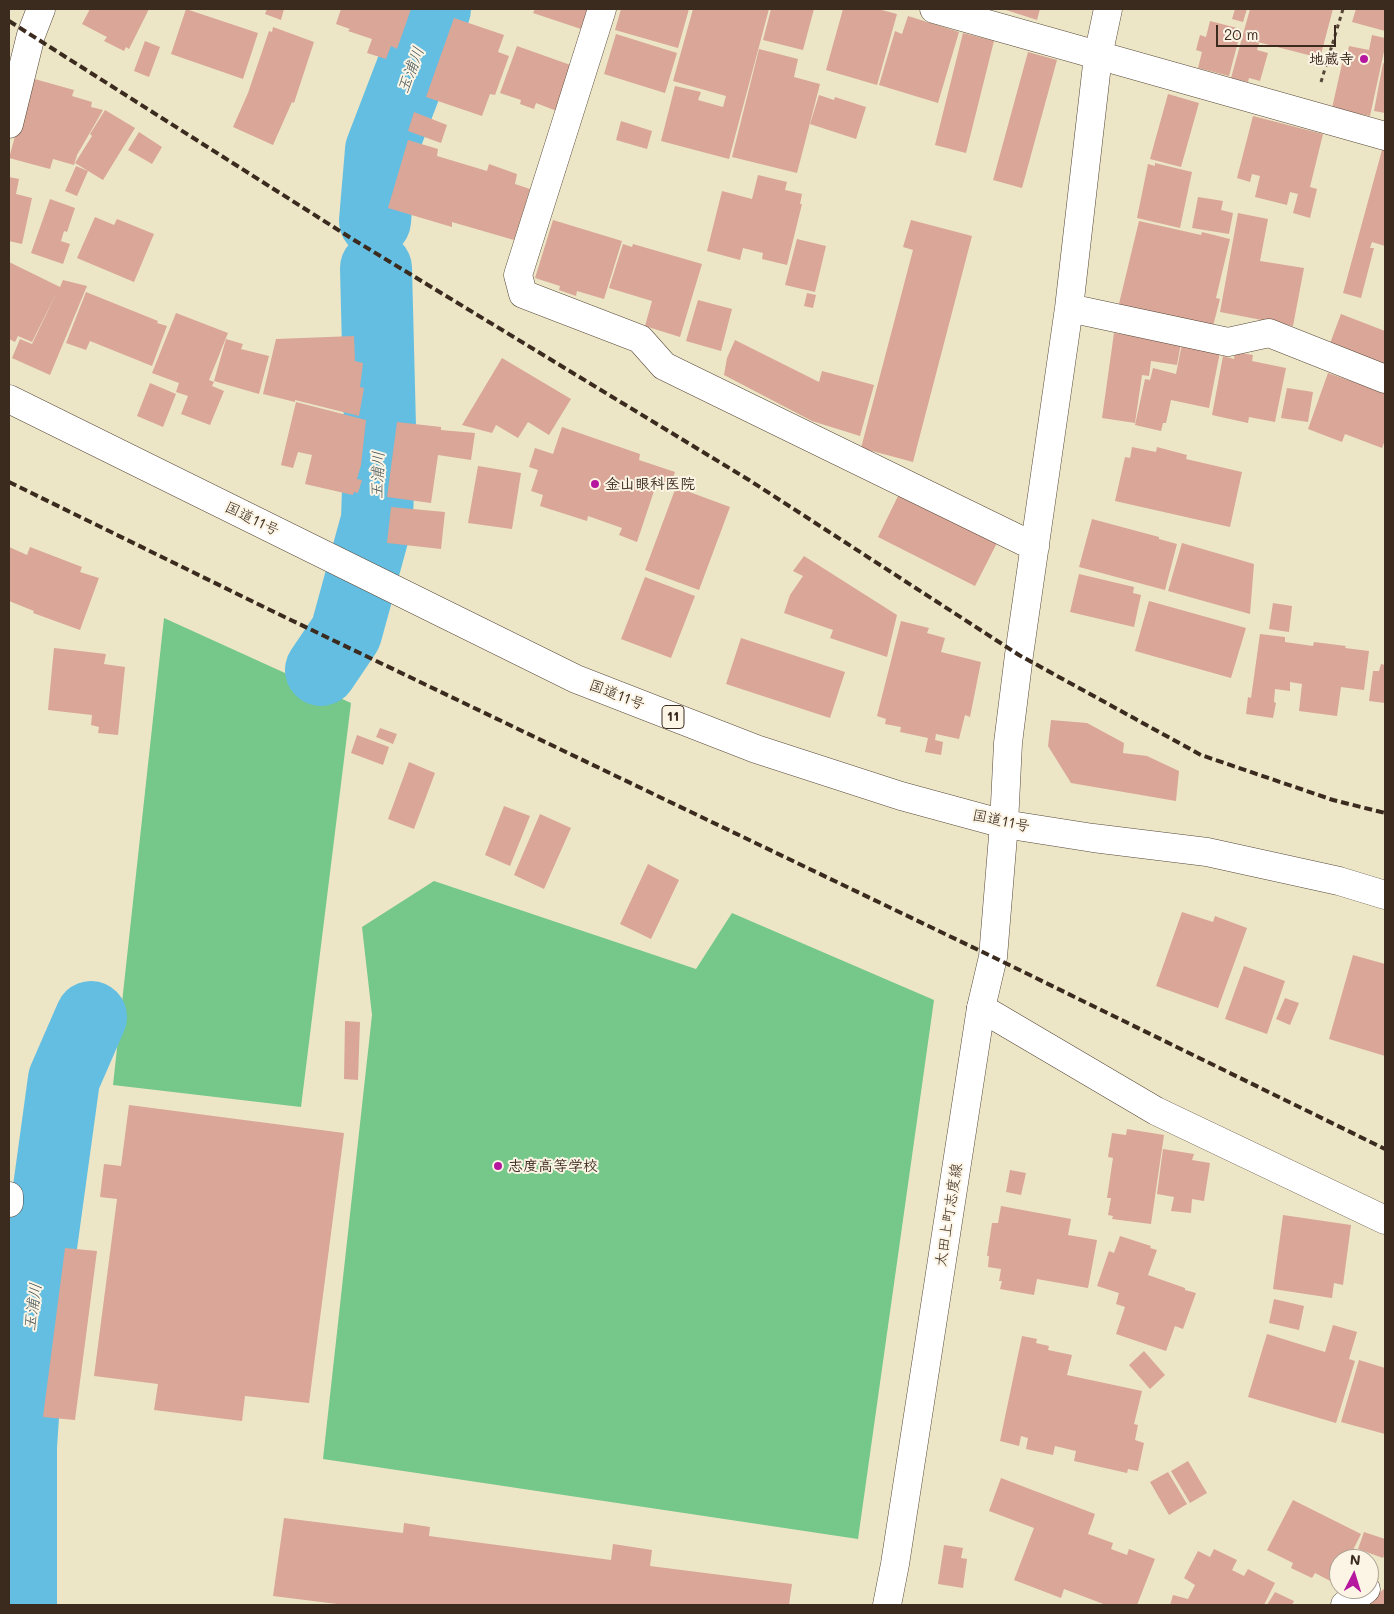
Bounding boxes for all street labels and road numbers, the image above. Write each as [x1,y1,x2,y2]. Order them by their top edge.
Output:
street label: 国道11号 [222,498,282,540]
street label: 国道11号 [587,676,647,714]
road number: 11 [662,706,684,729]
street label: 国道11号 [971,806,1031,836]
street label: 太田上町志度線 [932,1162,966,1268]

